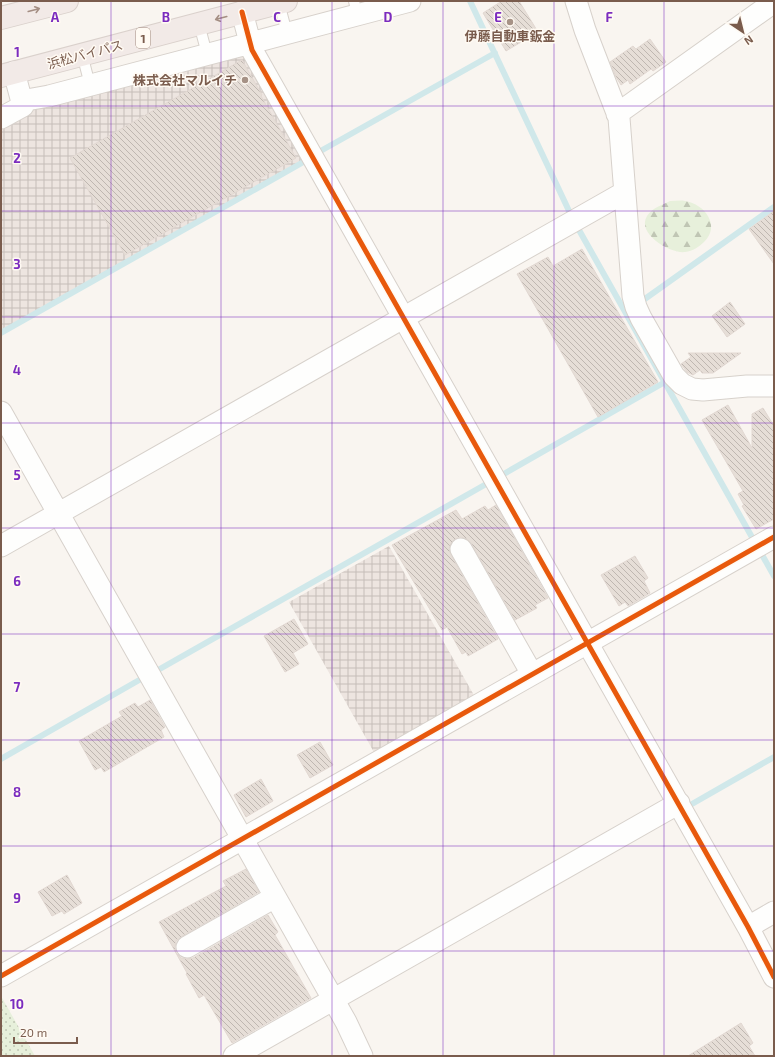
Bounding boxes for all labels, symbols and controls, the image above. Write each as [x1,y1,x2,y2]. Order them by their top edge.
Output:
one-way arrow [27,5,40,13]
text: A [51,9,60,25]
text: B [162,9,170,25]
text: C [273,9,281,25]
text: D [384,9,393,25]
text: E [494,9,502,25]
text: F [605,9,613,25]
north arrow [723,12,763,52]
one-way arrow [215,15,228,22]
marker: 伊藤自動車鈑金 [505,17,515,27]
road number: 1 [136,28,150,48]
place label: 伊藤自動車鈑金 [464,28,556,44]
text: N [742,33,756,48]
street label: 浜松バイパス [45,36,125,72]
text: 1 [14,44,20,60]
place label: 株式会社マルイチ [133,72,237,88]
marker: 株式会社マルイチ [240,75,250,85]
text: 2 [13,150,21,166]
text: 3 [13,256,21,272]
text: 4 [13,362,21,378]
text: 5 [13,467,21,483]
text: 6 [13,573,21,589]
text: 7 [14,679,21,695]
text: 8 [13,784,21,800]
text: 9 [13,890,21,906]
text: 10 [10,996,24,1012]
scale bar [14,1019,77,1045]
text: 20 m [20,1025,47,1039]

